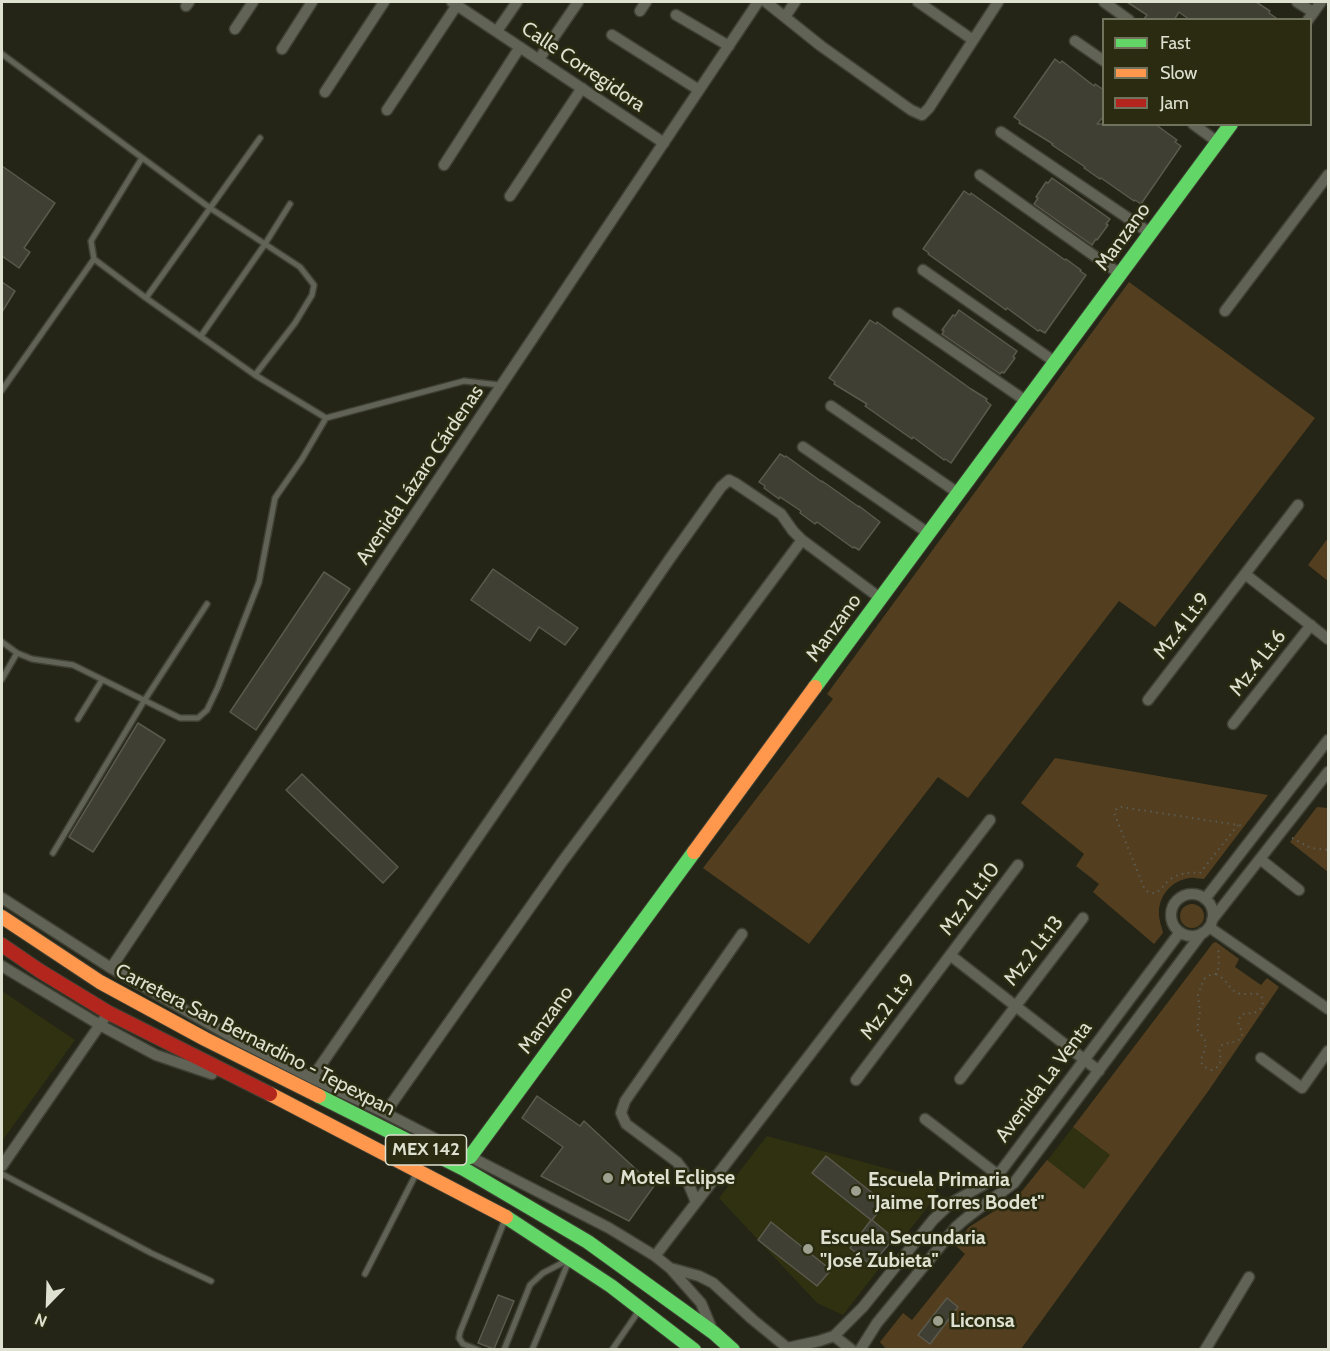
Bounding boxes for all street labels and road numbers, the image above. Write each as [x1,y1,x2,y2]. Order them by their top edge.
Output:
street label: Calle Corregidora [517,17,649,117]
street label: Manzano [1090,198,1156,276]
street label: Avenida Lázaro Cárdenas [351,381,489,569]
street label: Mz.4 Lt.9 [1149,588,1215,664]
street label: Manzano [801,589,867,667]
street label: Mz.4 Lt.6 [1225,625,1291,701]
street label: Mz.2 Lt.10 [935,858,1005,940]
street label: Mz.2 Lt.13 [999,911,1069,991]
street label: Carretera San Bernardino - Tepexpan [111,959,399,1121]
street label: Mz.2 Lt.9 [855,969,921,1045]
street label: Manzano [513,981,579,1059]
street label: Avenida La Venta [991,1017,1097,1147]
road number: MEX 142 [386,1135,466,1165]

